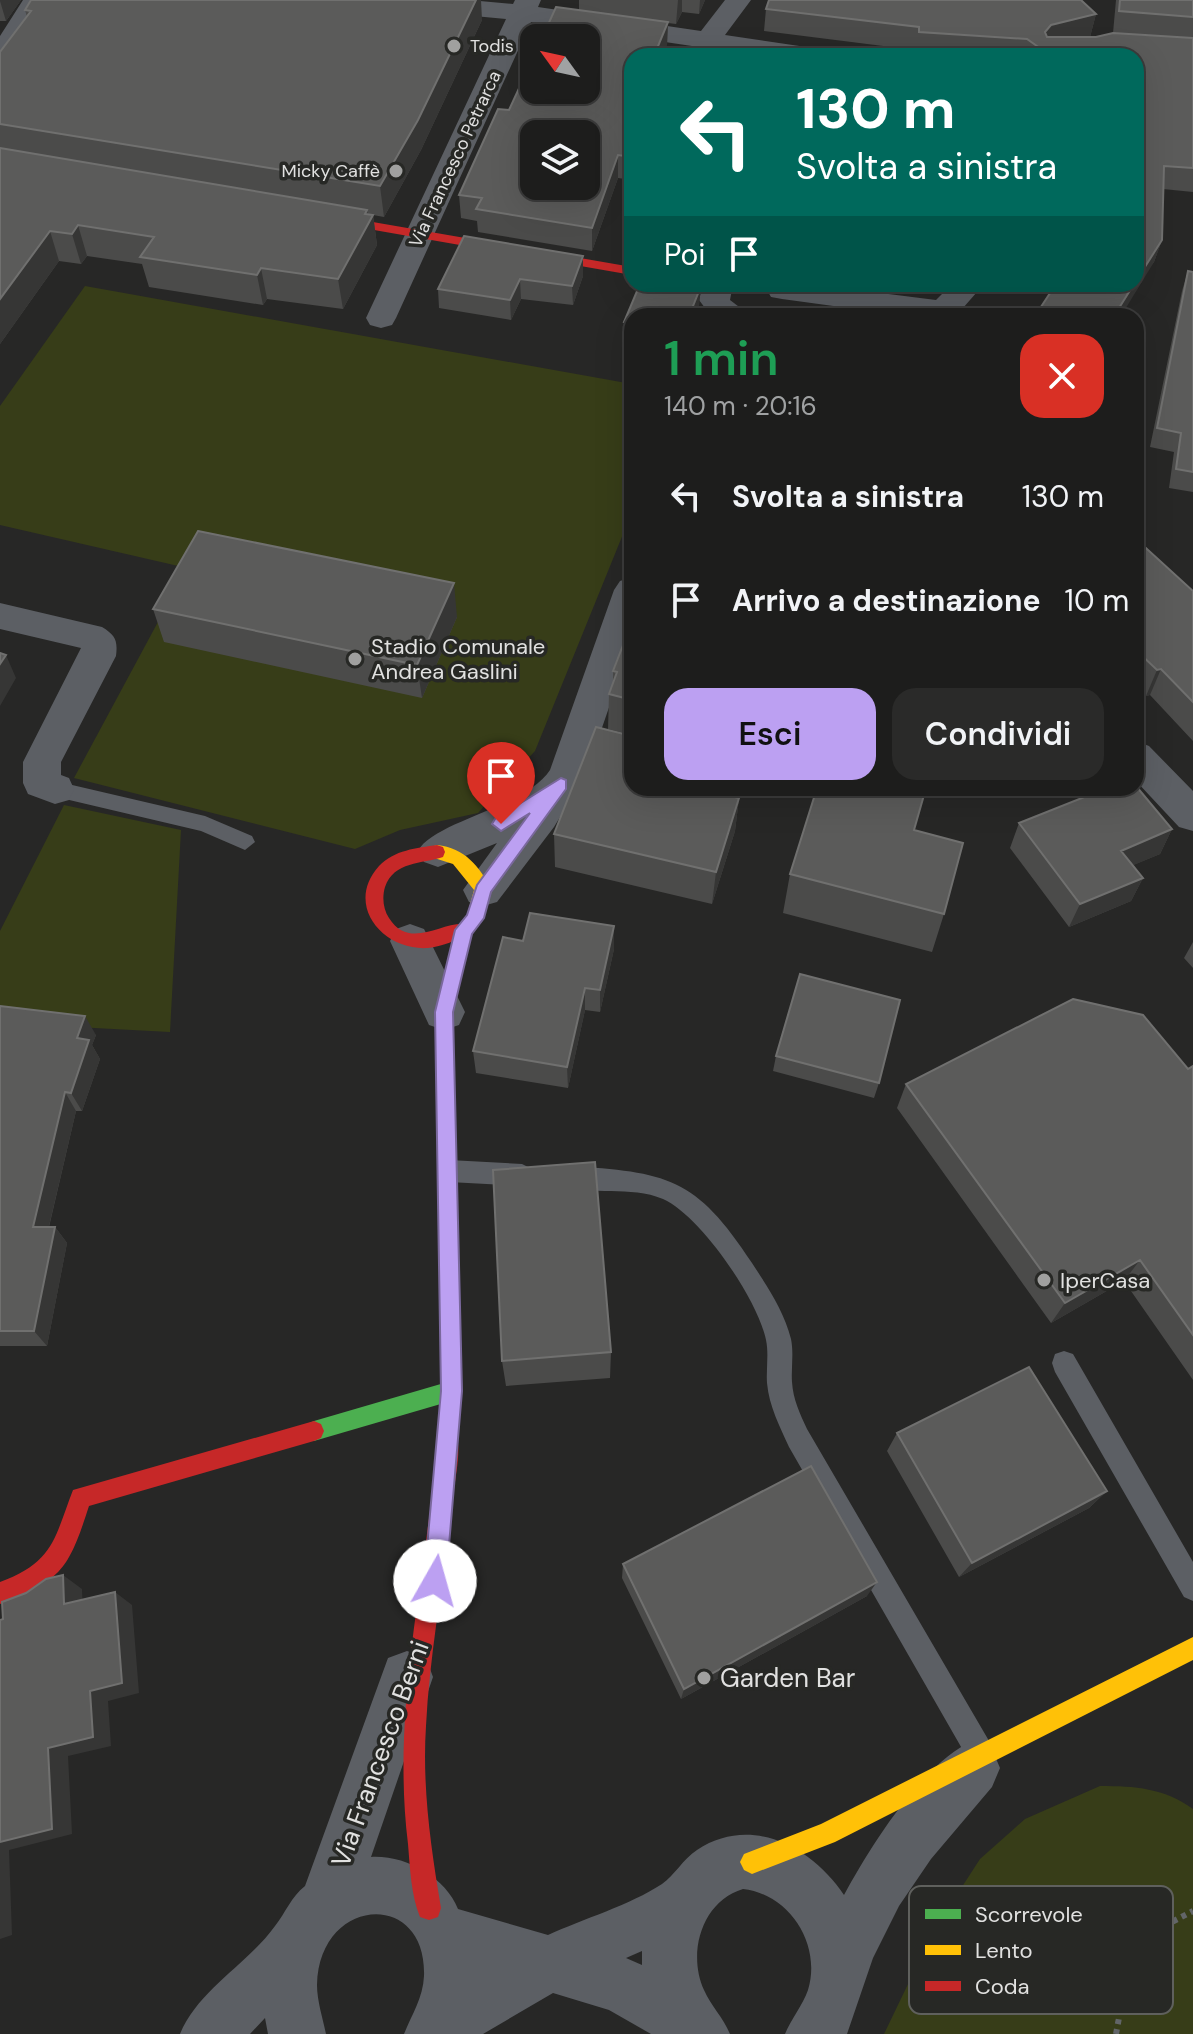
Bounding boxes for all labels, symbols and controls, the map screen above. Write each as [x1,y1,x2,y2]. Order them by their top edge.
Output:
north arrow [520,24,600,104]
map controls [520,24,600,200]
place label: Todis [470,34,514,58]
marker: Todis [445,37,463,55]
street label: Via Francesco Petrarca [403,67,507,251]
text: 130 m [796,72,955,145]
icon: left [664,80,768,184]
button: layers [520,120,600,200]
text: Svolta a sinistra [796,143,1057,190]
place label: Micky Caffè [282,159,380,183]
marker: Micky Caffè [387,162,405,180]
icon: arrive [722,232,766,276]
text: Poi [664,235,706,274]
text: 1 min [664,327,779,390]
button: close [1020,334,1104,418]
text: 140 m · 20:16 [664,389,817,423]
icon: left [664,474,708,518]
text: Svolta a sinistra [732,477,964,516]
text: 130 m [1022,477,1104,516]
icon: arrive [664,578,708,622]
text: Arrivo a destinazione [732,581,1041,620]
text: 10 m [1065,581,1129,620]
place label: Stadio Comunale Andrea Gaslini [371,632,545,686]
marker: Stadio Comunale Andrea Gaslini [346,650,364,668]
button: Esci [664,688,876,780]
button: Condividi [892,688,1104,780]
pin [467,742,535,824]
icon: arrive [479,754,523,798]
place label: IperCasa [1060,1266,1150,1295]
marker: IperCasa [1035,1271,1053,1289]
position arrow [393,1539,477,1623]
street label: Via Francesco Berni [323,1636,437,1872]
place label: Garden Bar [720,1661,855,1695]
marker: Garden Bar [695,1669,713,1687]
legend [909,1886,1173,2014]
text: Scorrevole [975,1900,1083,1929]
text: Lento [975,1936,1033,1965]
text: Coda [975,1972,1030,2001]

